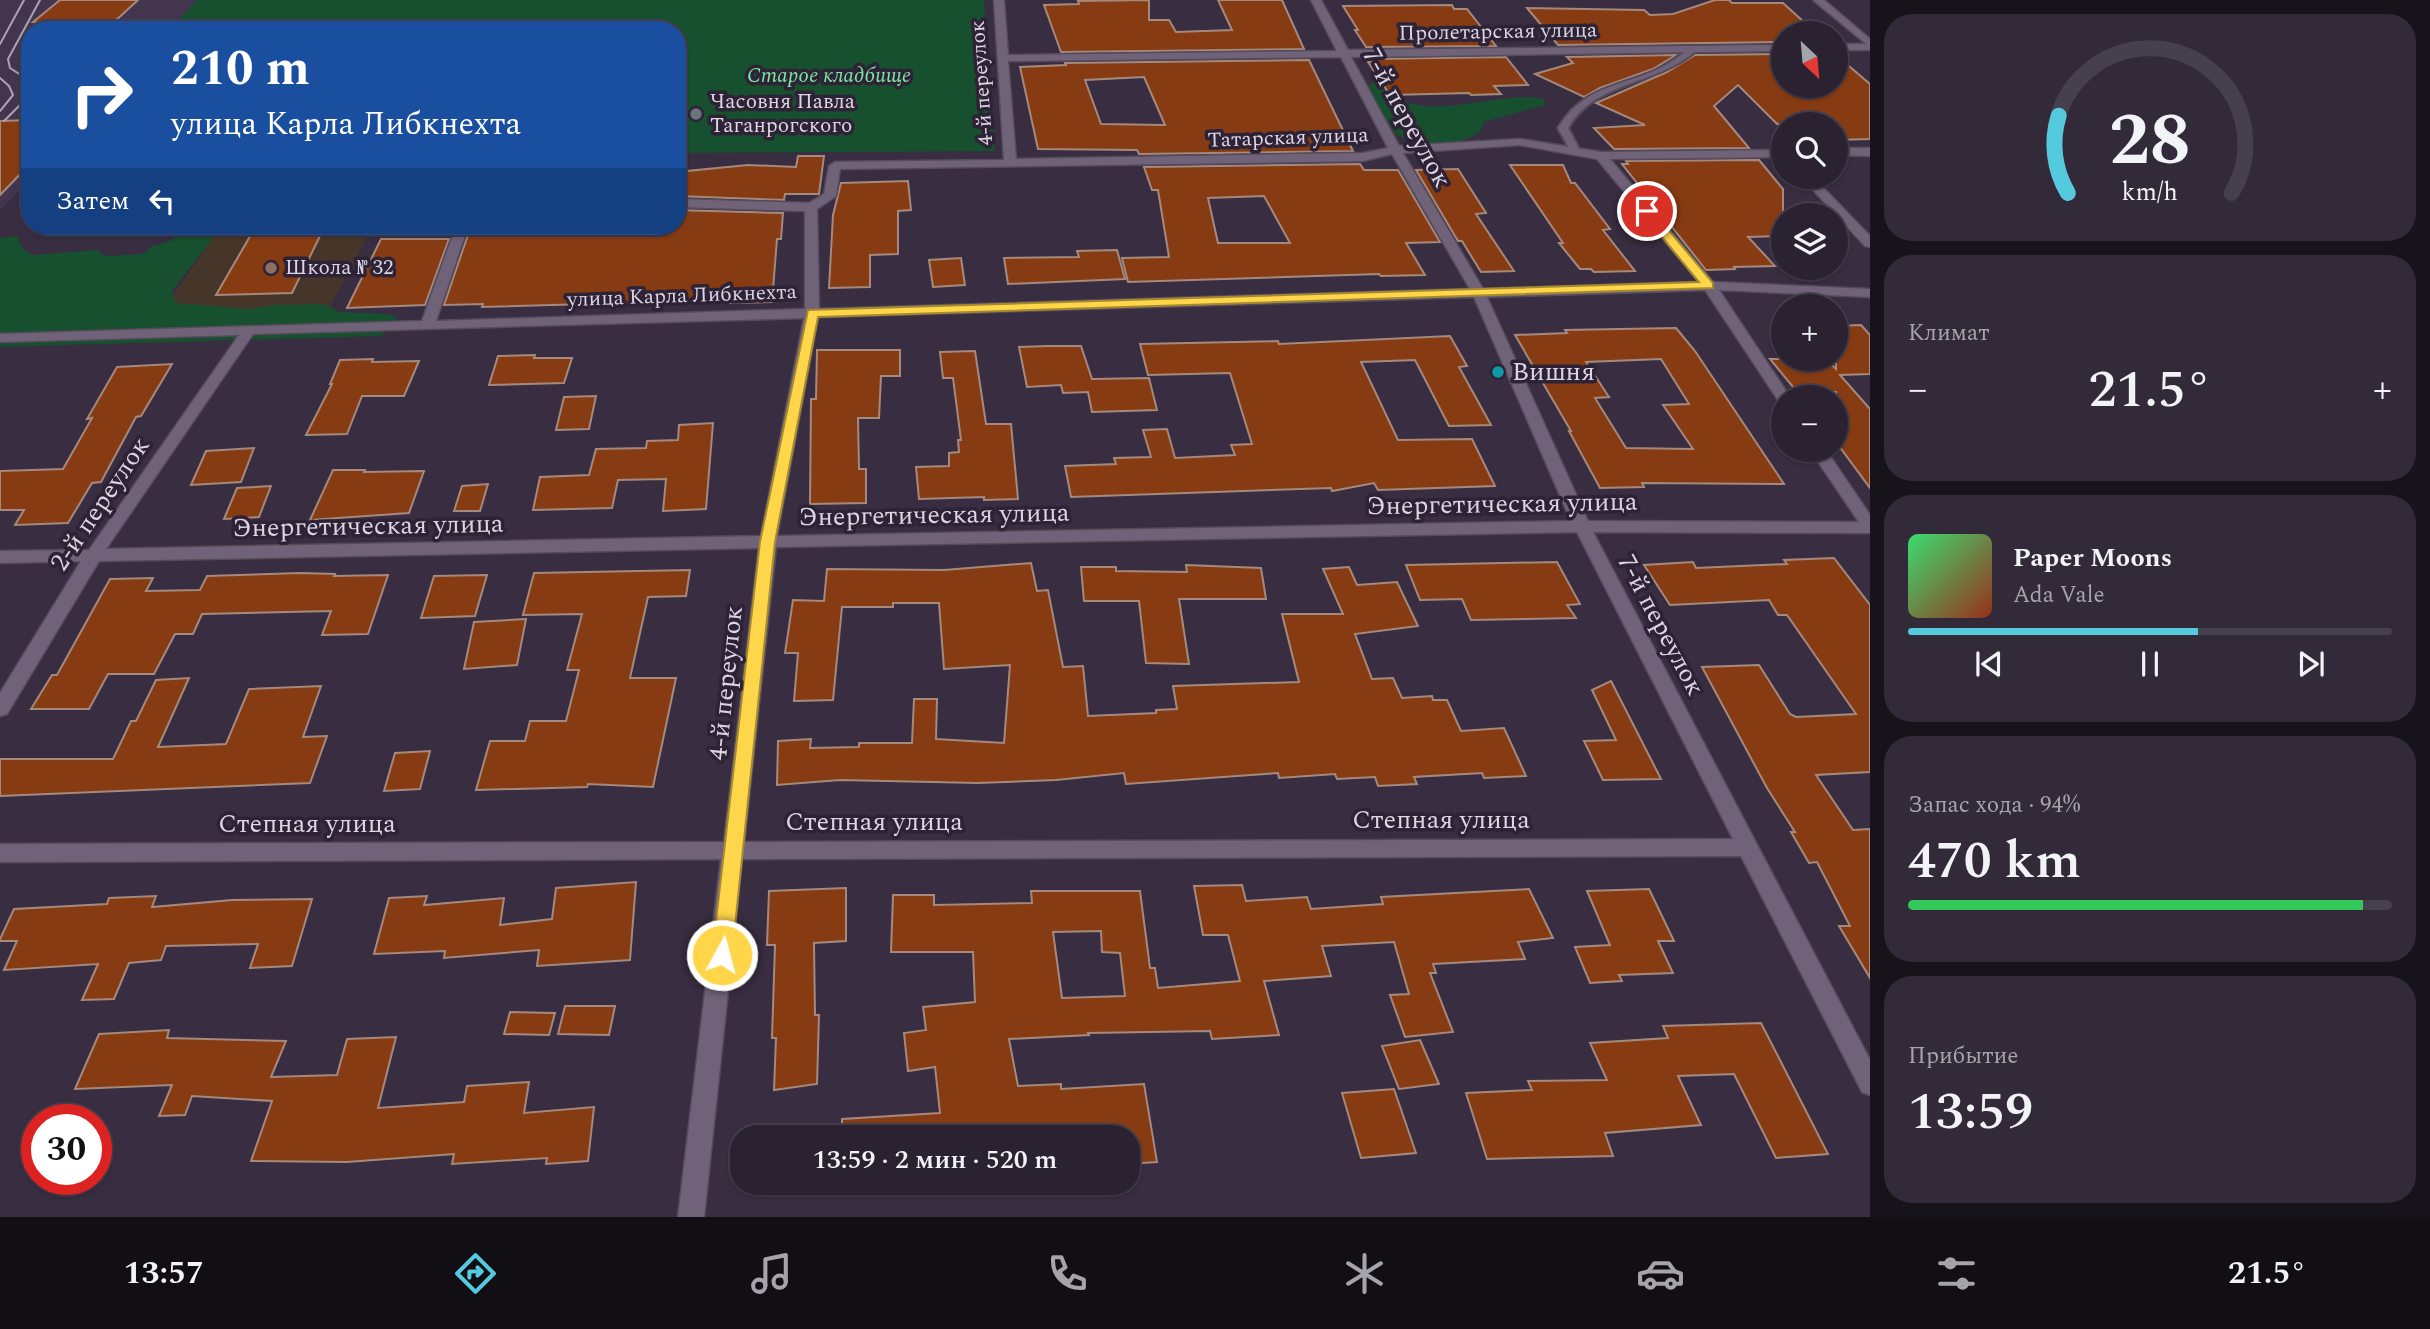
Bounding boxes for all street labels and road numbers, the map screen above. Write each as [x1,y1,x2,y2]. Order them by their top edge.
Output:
street label: Пролетарская улица [1398,14,1598,50]
street label: 4-й переулок [962,19,1002,147]
street label: 7-й переулок [1352,40,1462,196]
street label: Татарская улица [1207,119,1370,157]
street label: улица Карла Либкнехта [566,276,798,316]
street label: 2-й переулок [40,429,160,579]
street label: Энергетическая улица [1366,482,1638,526]
street label: Энергетическая улица [798,493,1070,537]
street label: Энергетическая улица [232,504,504,548]
street label: 7-й переулок [1607,547,1715,703]
street label: 4-й переулок [698,604,754,762]
street label: Степная улица [1352,800,1530,840]
street label: Степная улица [785,802,963,842]
street label: Степная улица [218,804,396,844]

